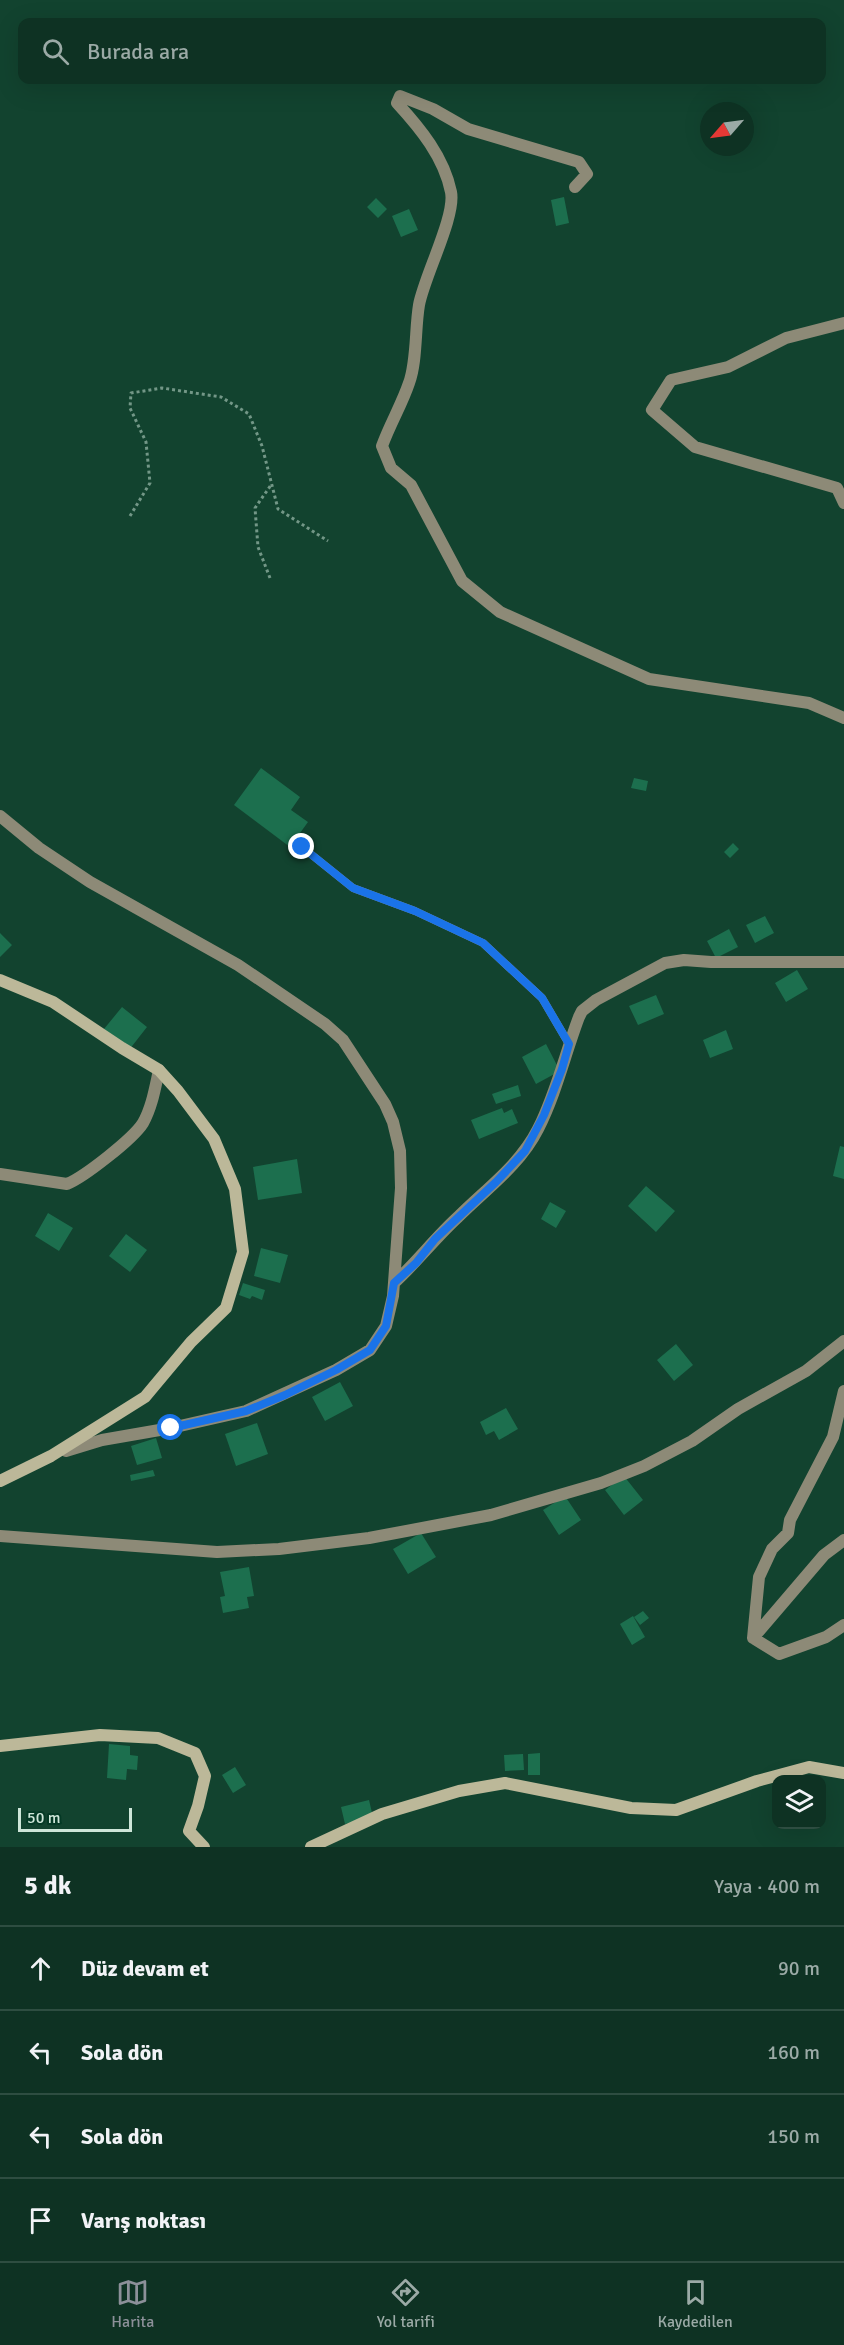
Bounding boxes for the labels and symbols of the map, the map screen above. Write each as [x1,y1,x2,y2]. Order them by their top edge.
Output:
north arrow [700,102,754,156]
route end [288,833,314,859]
route start [157,1414,183,1440]
scale bar [18,1805,132,1832]

